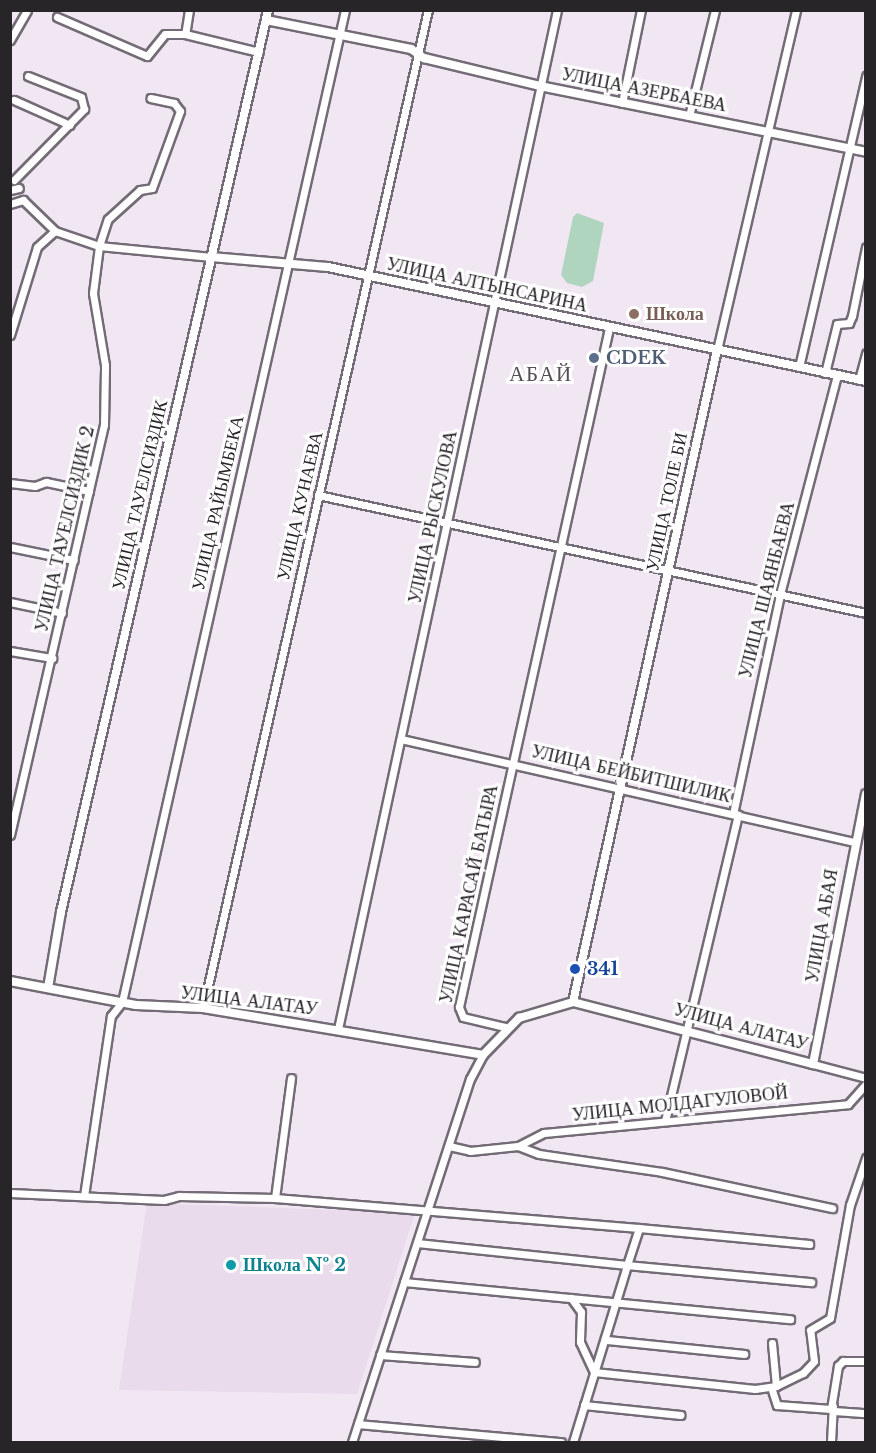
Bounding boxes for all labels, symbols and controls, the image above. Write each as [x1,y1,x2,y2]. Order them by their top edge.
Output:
street label: УЛИЦА АЗЕРБАЕВА [560,63,728,117]
street label: УЛИЦА АЛТЫНСАРИНА [384,253,590,317]
place label: Школа [646,303,704,325]
marker: Школа [627,307,641,321]
place label: CDEK [606,347,666,369]
marker: CDEK [587,351,601,365]
district label: АБАЙ [509,361,573,387]
street label: УЛИЦА ТАУЕЛСИЗДИК [108,398,172,592]
street label: УЛИЦА РАЙЫМБЕКА [187,413,249,593]
street label: УЛИЦА ТАУЕЛСИЗДИК 2 [31,424,99,634]
street label: УЛИЦА КУНАЕВА [272,429,328,583]
street label: УЛИЦА РЫСКУЛОВА [404,429,462,605]
street label: УЛИЦА ТОЛЕ БИ [642,430,692,574]
street label: УЛИЦА ШАЯНБАЕВА [735,499,799,681]
street label: УЛИЦА БЕЙБИТШИЛИК [529,741,733,807]
street label: УЛИЦА КАРАСАЙ БАТЫРА [435,783,503,1005]
street label: УЛИЦА АБАЯ [801,867,843,985]
place label: 341 [587,958,618,980]
marker: 341 [568,962,582,976]
street label: УЛИЦА АЛАТАУ [179,982,319,1020]
street label: УЛИЦА АЛАТАУ [672,999,810,1055]
street label: УЛИЦА МОЛДАГУЛОВОЙ [571,1082,789,1126]
place label: Школа № 2 [243,1254,346,1276]
marker: Школа № 2 [224,1258,238,1272]

